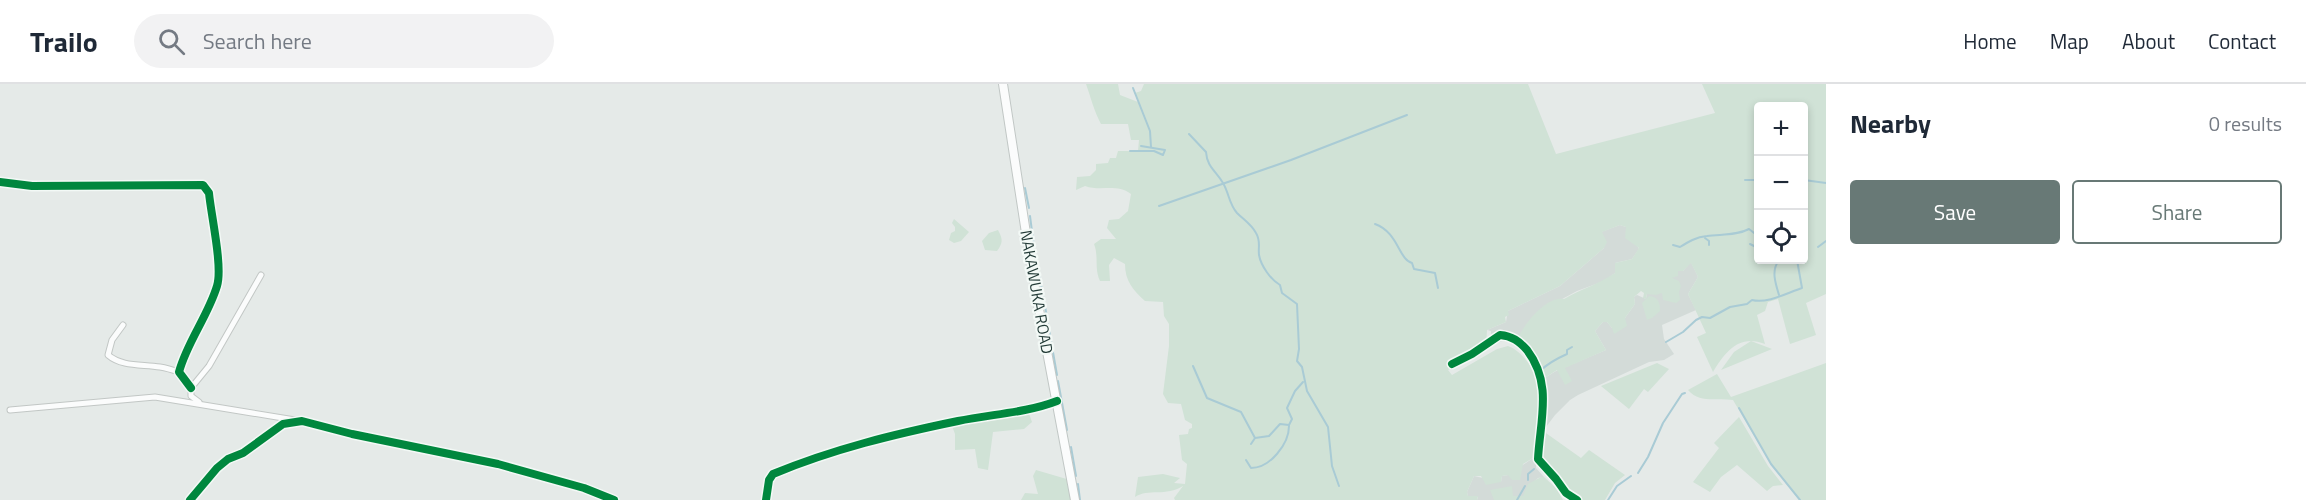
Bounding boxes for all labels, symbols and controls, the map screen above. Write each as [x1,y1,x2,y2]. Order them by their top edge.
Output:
search box [134,14,554,68]
text: Trailo [30,20,98,63]
text: Search here [203,24,312,58]
icon: search [155,25,188,58]
text: Home [1963,25,2017,57]
text: Map [2050,25,2089,57]
text: About [2122,25,2175,57]
text: Contact [2208,25,2276,57]
map controls [1754,102,1808,264]
button: + [1754,102,1808,156]
text: Nearby [1850,104,1931,143]
text: 0 results [2209,108,2282,139]
button: − [1754,156,1808,210]
button: Save [1850,180,2060,244]
button: Share [2072,180,2282,244]
button: locate [1754,210,1808,264]
street label: NAKAWUKA ROAD [1014,228,1060,356]

